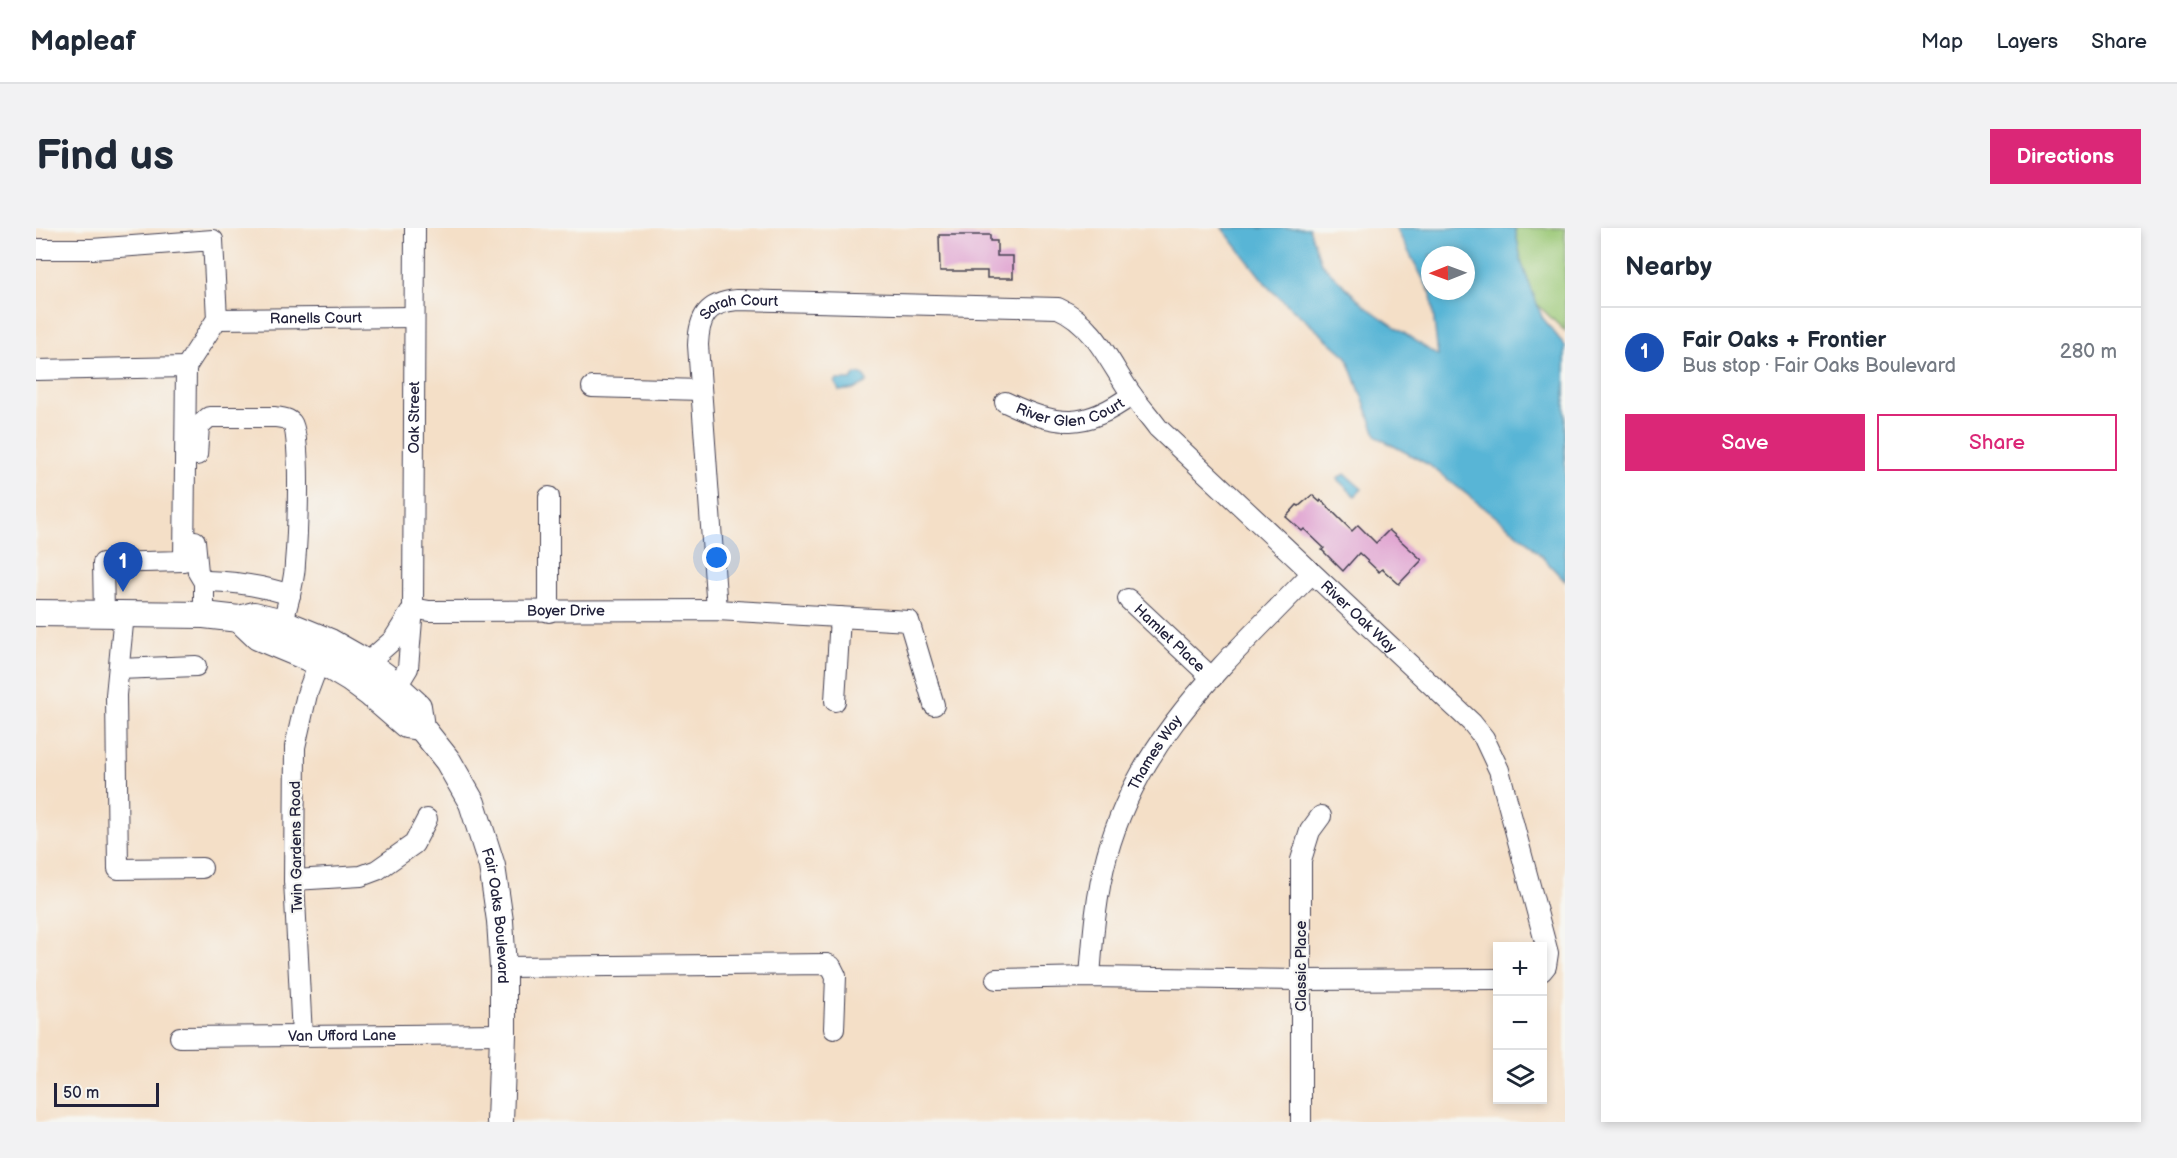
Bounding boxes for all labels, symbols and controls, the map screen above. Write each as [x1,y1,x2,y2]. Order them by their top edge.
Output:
text: Mapleaf [30,25,136,58]
text: Map [1921,29,1963,54]
text: Layers [1996,29,2058,54]
text: Share [2091,29,2147,54]
button: Directions [1990,129,2141,184]
text: Find us [36,131,174,182]
north arrow [1421,246,1475,300]
text: Nearby [1625,252,1712,283]
street label: Sarah Court [696,291,779,324]
street label: Ranells Court [270,309,363,328]
text: Fair Oaks + Frontier [1682,327,1886,354]
text: 1 [1640,340,1649,364]
text: 280 m [2060,340,2117,364]
text: Bus stop · Fair Oaks Boulevard [1682,354,1956,378]
street label: Oak Street [405,381,424,453]
street label: River Glen Court [1013,394,1128,431]
button: Save [1625,414,1865,471]
button: Share [1877,414,2117,471]
pin: 1 [104,542,142,592]
your location [702,543,731,572]
street label: River Oak Way [1316,577,1401,658]
street label: Hamlet Place [1130,600,1209,676]
street label: Boyer Drive [527,601,605,621]
street label: Thames Way [1124,711,1187,794]
street label: Twin Gardens Road [286,781,307,913]
street label: Fair Oaks Boulevard [477,846,512,984]
street label: Classic Place [1292,920,1311,1011]
map controls [1493,942,1547,1104]
button: + [1493,942,1547,996]
button: − [1493,996,1547,1050]
street label: Van Ufford Lane [288,1026,396,1046]
button: layers [1493,1050,1547,1104]
scale bar [54,1080,159,1108]
text: 50 m [63,1084,99,1103]

